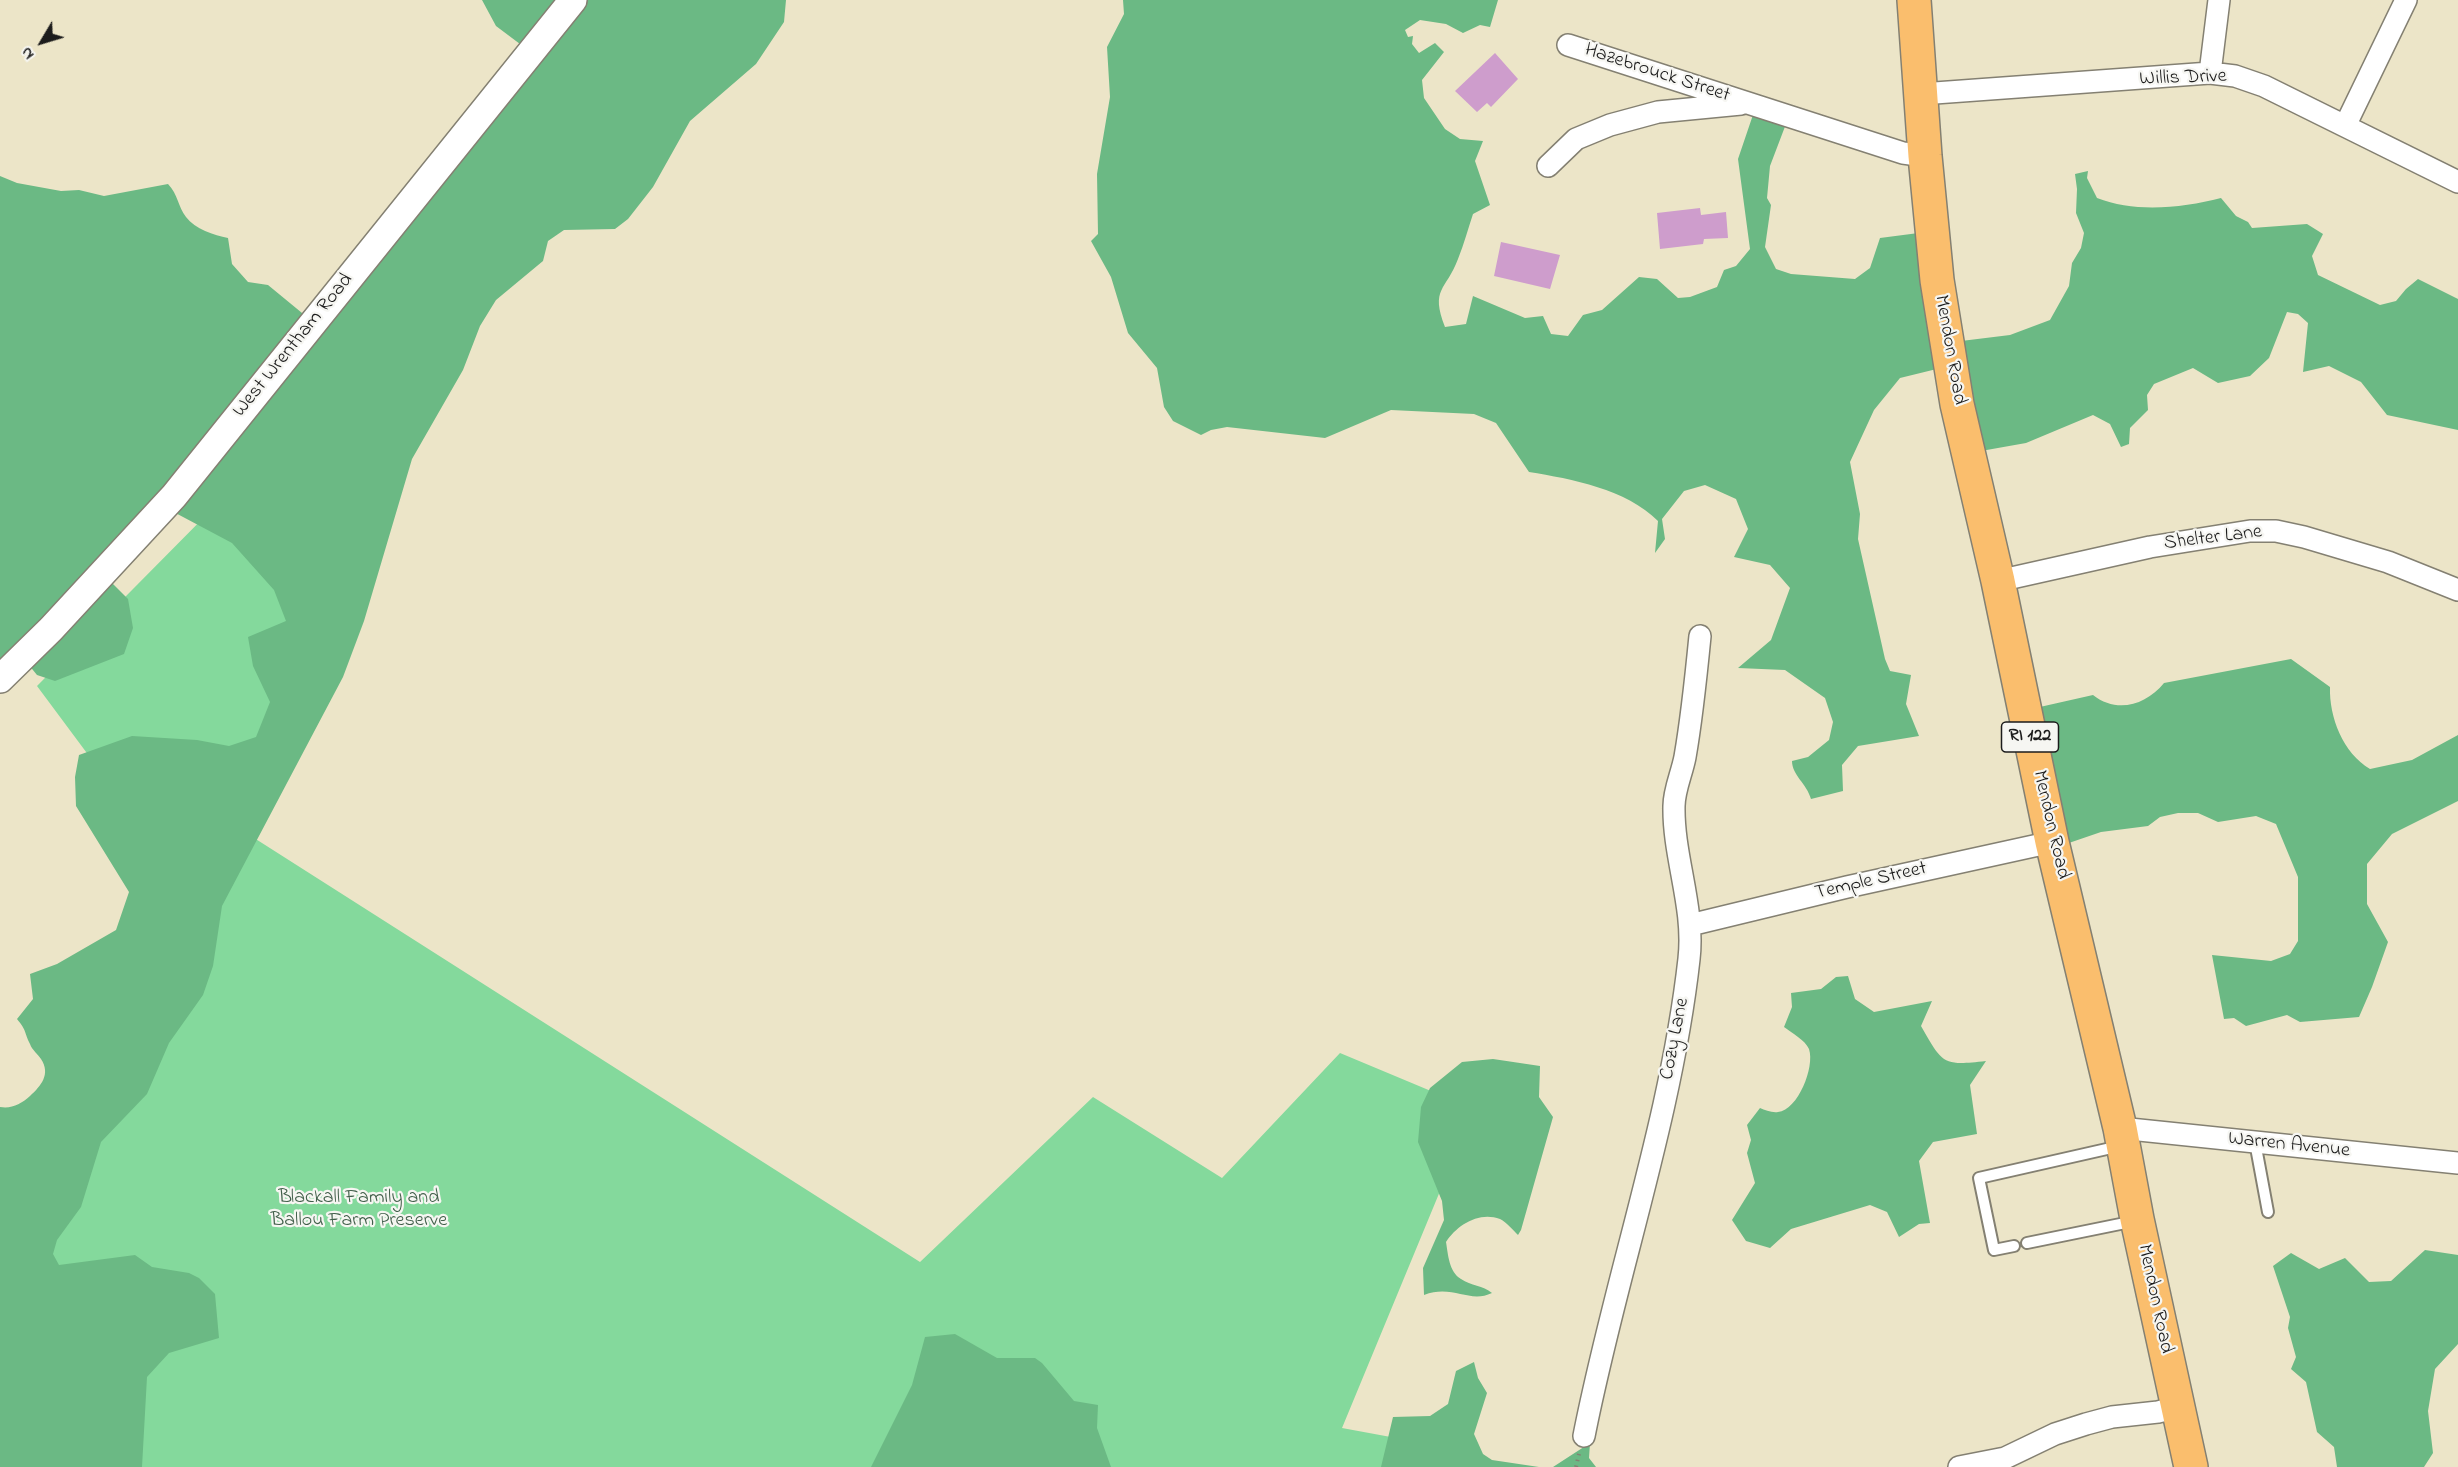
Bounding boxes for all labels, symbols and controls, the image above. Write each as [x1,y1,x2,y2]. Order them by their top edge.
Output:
north arrow [12,12,72,72]
street label: Hazebrouck Street [1581,39,1733,109]
text: N [15,41,41,65]
street label: Willis Drive [2139,65,2227,93]
street label: West Wrentham Road [229,269,359,423]
street label: Mendon Road [1928,293,1970,407]
street label: Shelter Lane [2163,521,2263,557]
road number: RI 122 [2002,722,2058,752]
street label: Mendon Road [2026,768,2074,882]
street label: Temple Street [1813,857,1929,907]
street label: Cozy Lane [1656,996,1696,1082]
street label: Warren Avenue [2227,1128,2351,1164]
park label: Blackall Family and Ballou Farm Preserve [271,1187,447,1234]
street label: Mendon Road [2131,1242,2177,1356]

